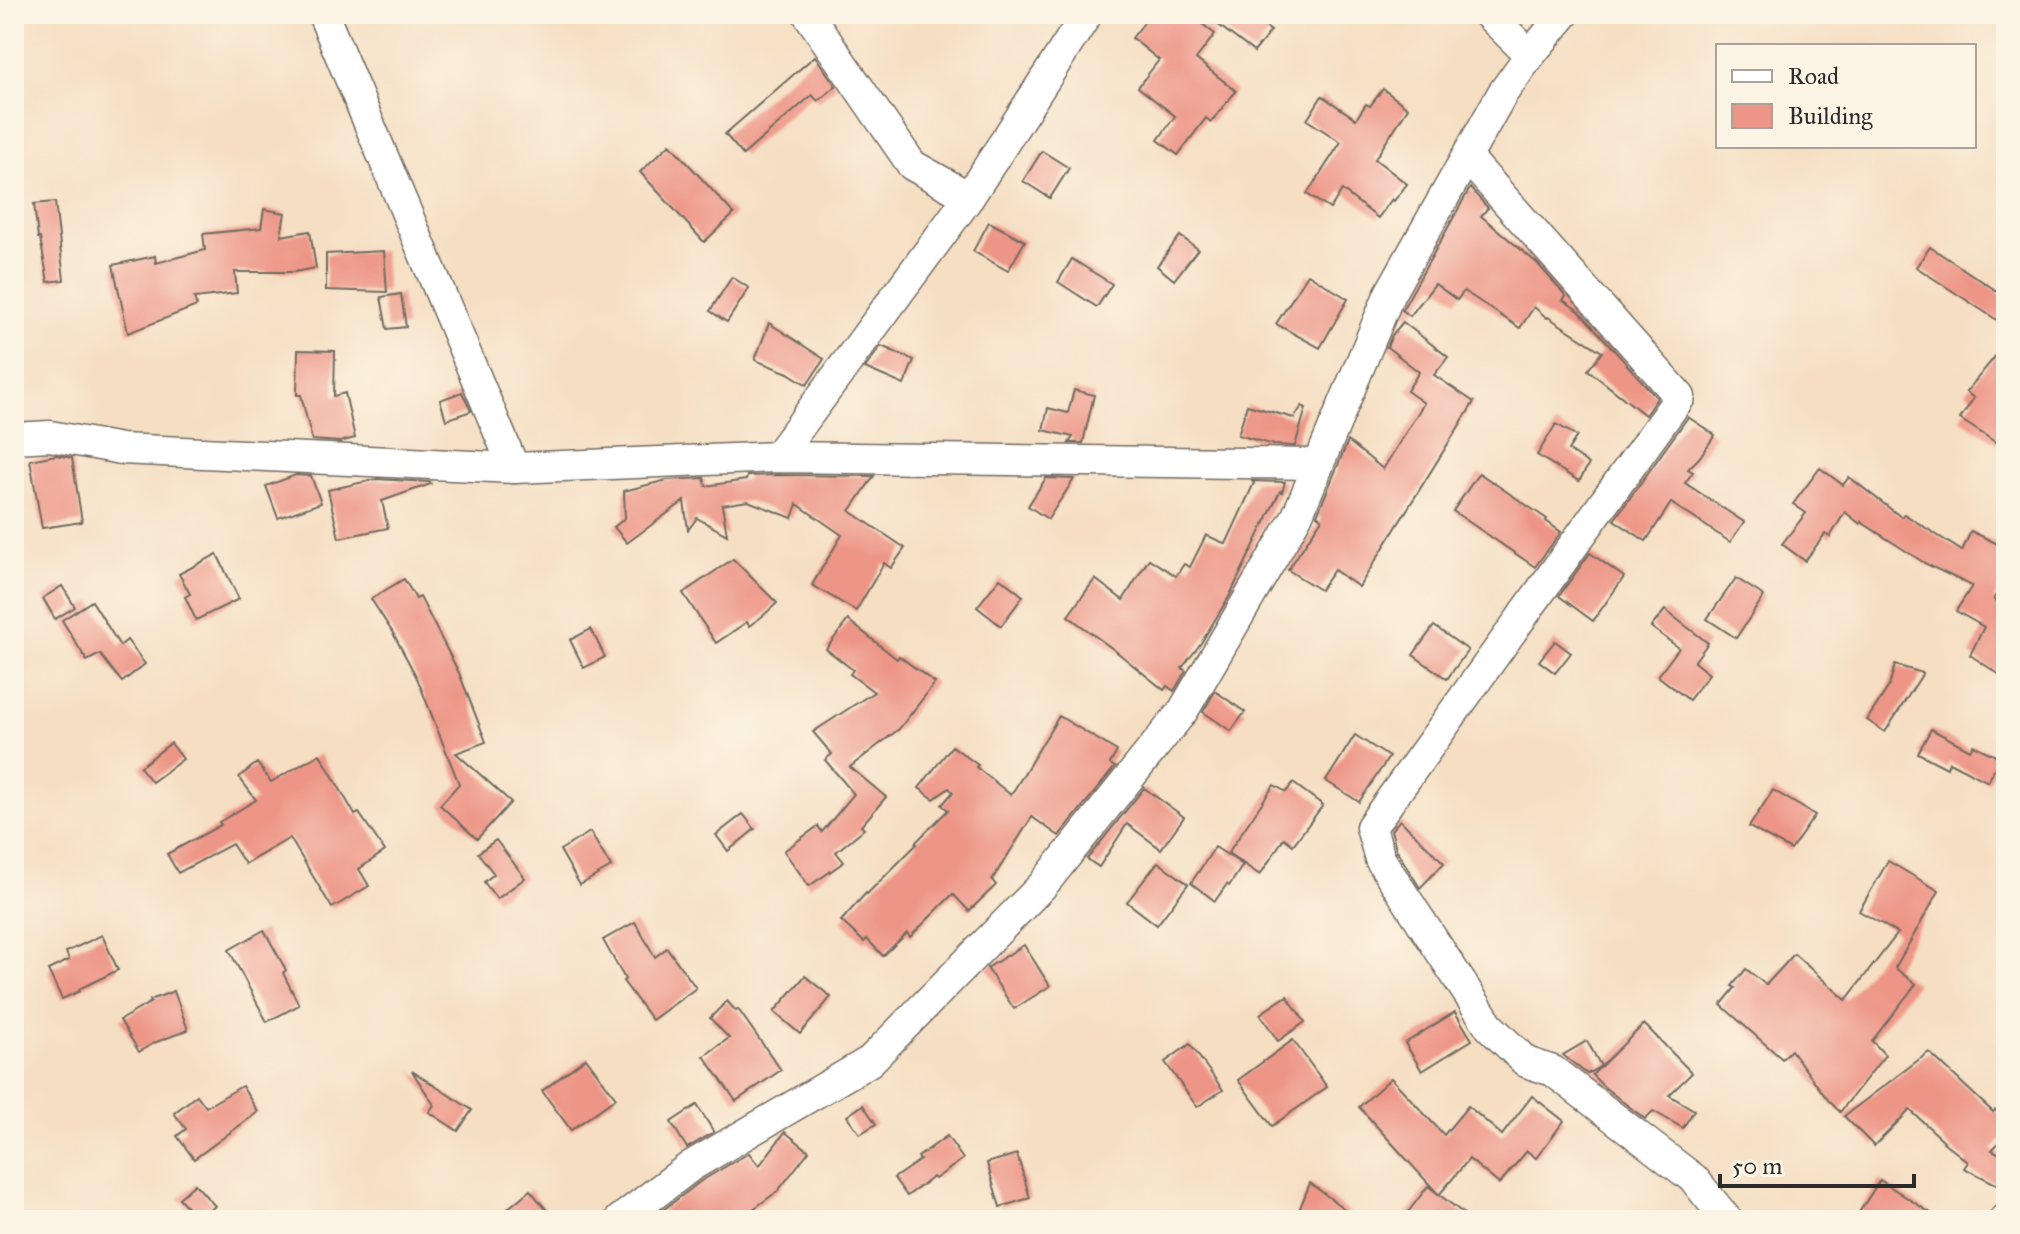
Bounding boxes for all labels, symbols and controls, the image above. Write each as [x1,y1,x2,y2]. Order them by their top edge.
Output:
legend [1716,44,1976,148]
text: Road [1788,61,1839,91]
text: Building [1788,101,1873,131]
scale bar [1720,1138,1914,1188]
text: 50 m [1732,1151,1782,1181]

